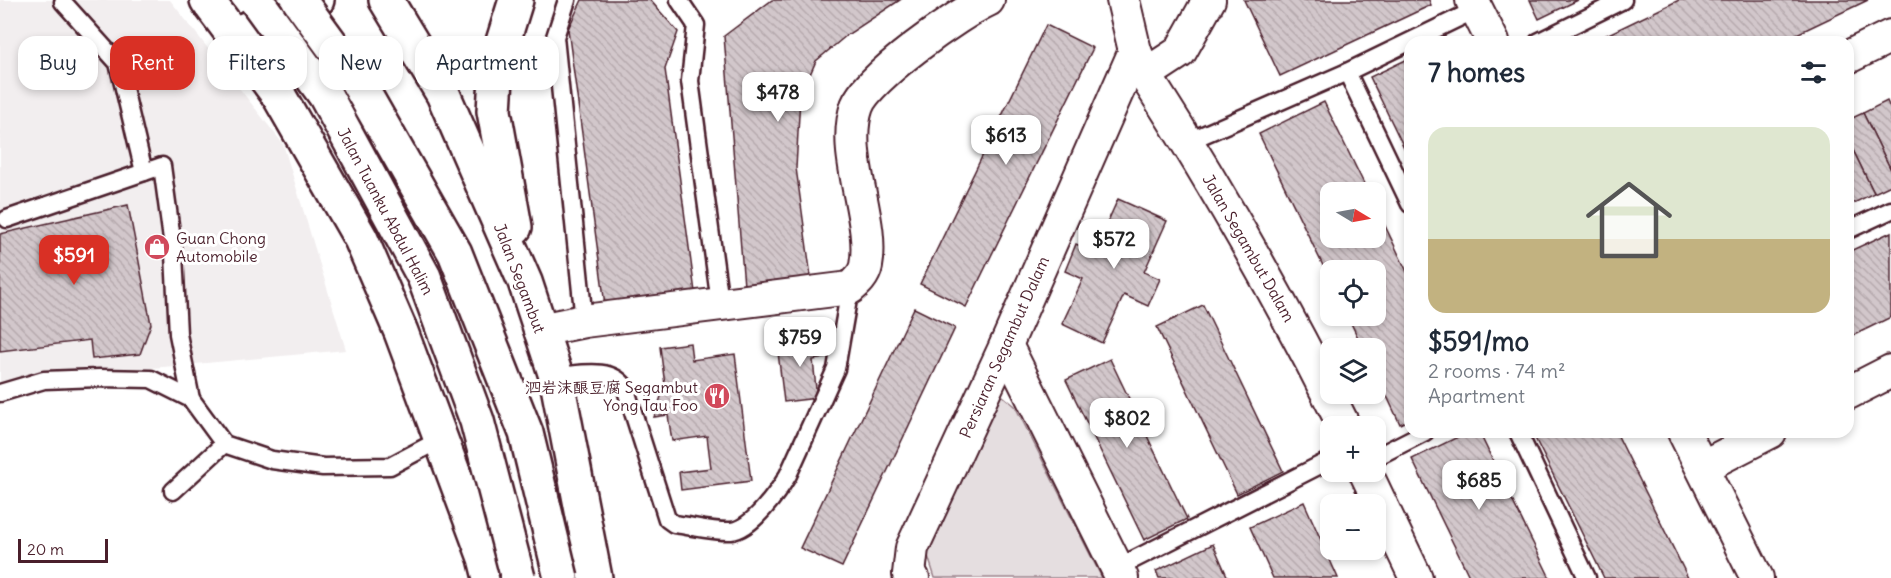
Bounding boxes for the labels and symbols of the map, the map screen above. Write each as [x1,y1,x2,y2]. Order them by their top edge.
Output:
pin: $478 [742,72,814,123]
pin: $613 [970,115,1042,166]
street label: Jalan Tuanku Abdul Halim [333,124,439,298]
street label: Jalan Segambut Dalam [1199,171,1299,325]
north arrow [1320,182,1386,248]
pin: $572 [1078,219,1150,270]
street label: Jalan Segambut [490,220,550,336]
place label: Guan Chong Automobile [176,228,266,266]
shop icon: Guan Chong Automobile [142,232,172,262]
pin: $591 [38,235,110,286]
street label: Persiaran Segambut Dalam [955,253,1053,441]
pin: $759 [764,317,836,368]
place label: 泗岩沫酿豆腐 Segambut Yong Tau Foo [525,377,699,415]
restaurant icon: 泗岩沫酿豆腐 Segambut Yong Tau Foo [702,381,732,411]
pin: $802 [1091,398,1163,449]
pin: $685 [1443,460,1515,511]
scale bar [18,536,108,564]

